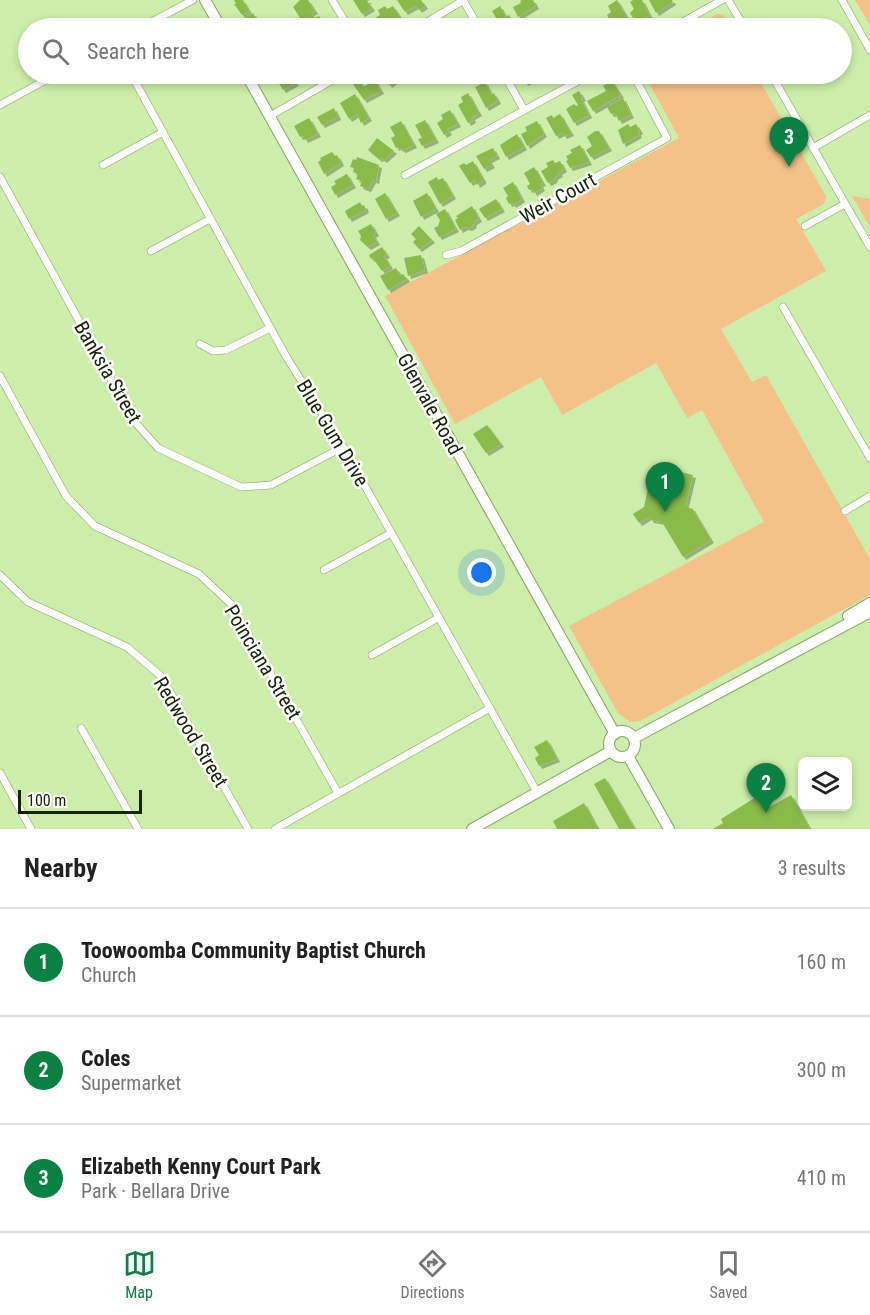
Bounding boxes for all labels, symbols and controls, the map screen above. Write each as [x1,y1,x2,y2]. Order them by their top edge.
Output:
search box [18,18,852,84]
icon: search [39,35,72,68]
text: Search here [87,39,189,64]
pin: 3 [770,118,808,167]
street label: Weir Court [516,167,600,229]
street label: Banksia Street [69,317,147,427]
street label: Glenvale Road [392,349,468,459]
street label: Blue Gum Drive [292,375,374,491]
pin: 1 [646,462,684,512]
your location [467,558,496,587]
street label: Poinciana Street [219,600,307,724]
street label: Redwood Street [149,673,233,792]
map controls [798,757,852,811]
button: layers [798,757,852,811]
pin: 2 [746,764,786,813]
scale bar [18,787,142,814]
text: 100 m [27,791,66,810]
text: Nearby [24,853,98,883]
text: 3 results [778,856,846,880]
text: Toowoomba Community Baptist Church [81,938,426,963]
text: 1 [38,950,49,974]
text: 160 m [797,950,846,974]
text: Church [81,963,136,987]
text: Coles [81,1046,131,1071]
text: 2 [38,1058,49,1082]
text: 300 m [797,1058,846,1082]
text: Supermarket [81,1071,181,1095]
text: Elizabeth Kenny Court Park [81,1154,321,1179]
text: 3 [38,1166,49,1190]
text: 410 m [797,1166,846,1190]
text: Park · Bellara Drive [81,1179,230,1203]
tab: Map [123,1247,156,1302]
tab: Directions [401,1247,464,1302]
tab: Saved [709,1247,747,1302]

